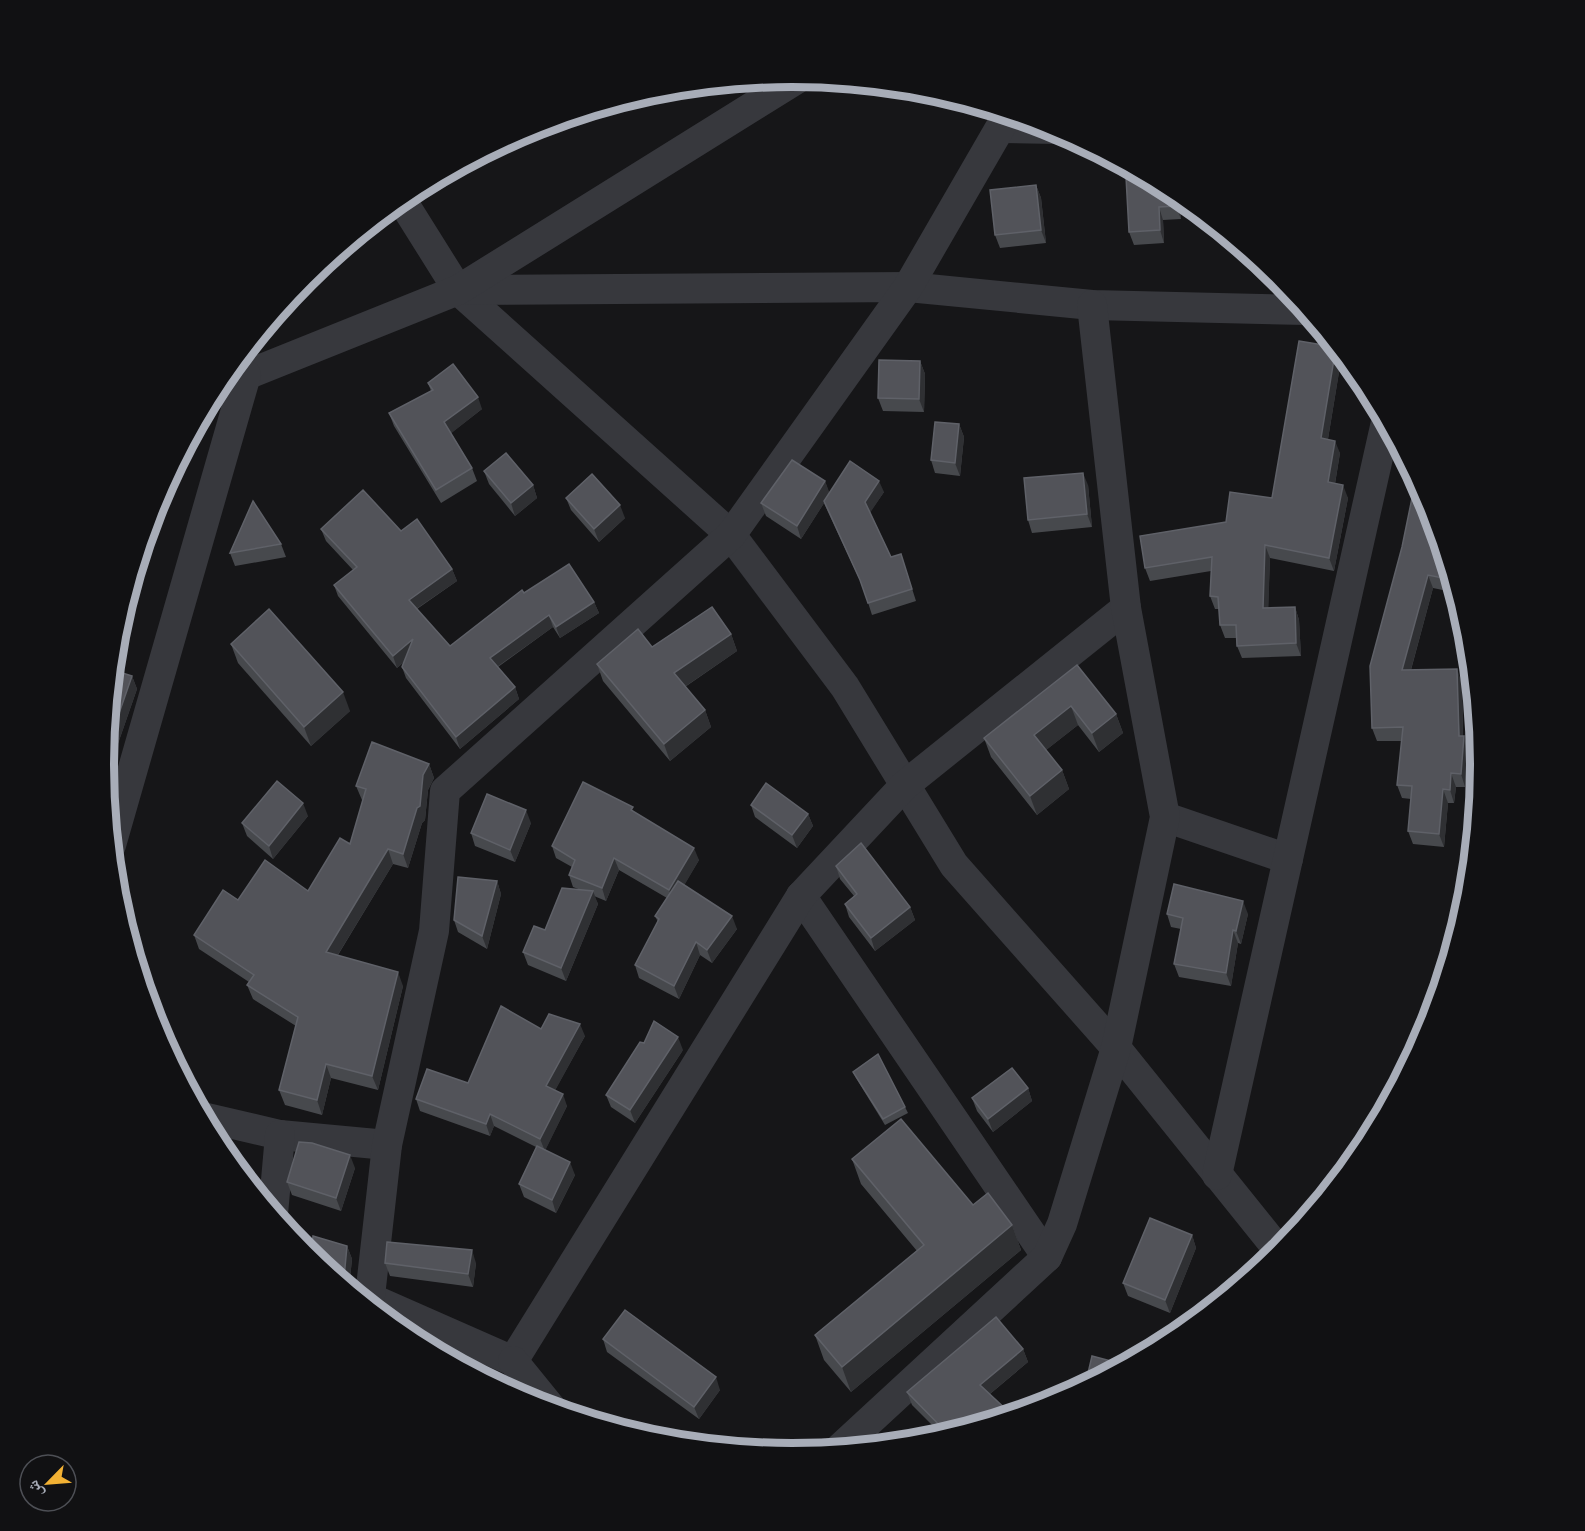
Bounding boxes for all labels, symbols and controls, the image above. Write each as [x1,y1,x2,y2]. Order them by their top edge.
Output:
north arrow [18,1453,78,1513]
text: ش [22,1477,49,1501]

